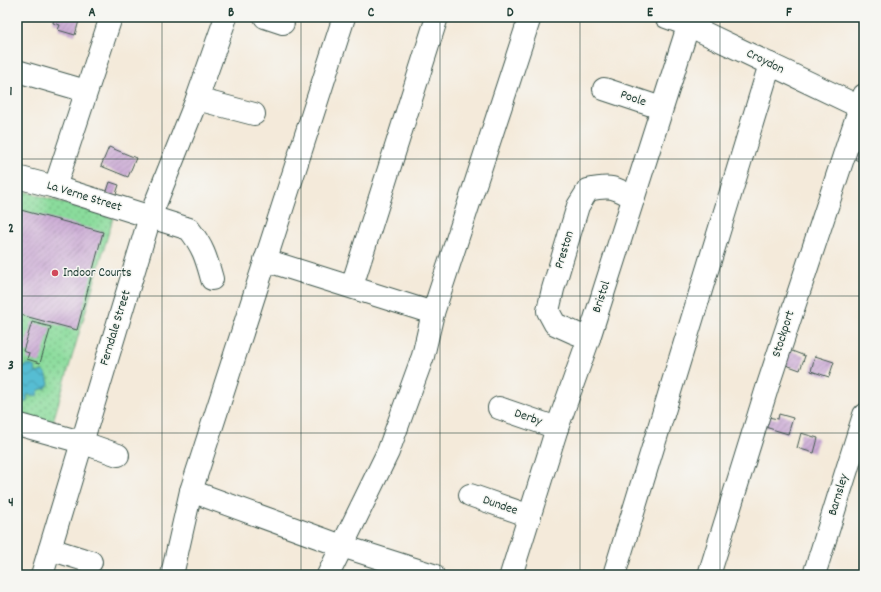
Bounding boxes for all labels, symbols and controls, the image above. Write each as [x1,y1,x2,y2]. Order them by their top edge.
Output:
text: A [88,4,96,23]
text: B [228,4,234,23]
text: C [368,4,375,23]
text: D [507,4,514,23]
text: E [647,4,654,23]
text: F [786,4,792,23]
street label: Croydon [743,45,787,79]
text: 1 [10,83,13,102]
street label: Poole [617,86,649,112]
street label: La Verne Street [44,177,124,217]
text: 2 [8,220,14,239]
street label: Preston [550,229,580,271]
place label: Indoor Courts [63,264,131,283]
marker: Indoor Courts [50,268,60,278]
street label: Bristol [588,279,616,315]
street label: Ferndale Street [96,288,137,368]
street label: Stockport [768,308,801,360]
text: 3 [8,357,14,376]
street label: Derby [512,404,545,432]
street label: Barnsley [824,471,855,518]
street label: Dundee [480,491,520,521]
text: 4 [8,494,14,513]

